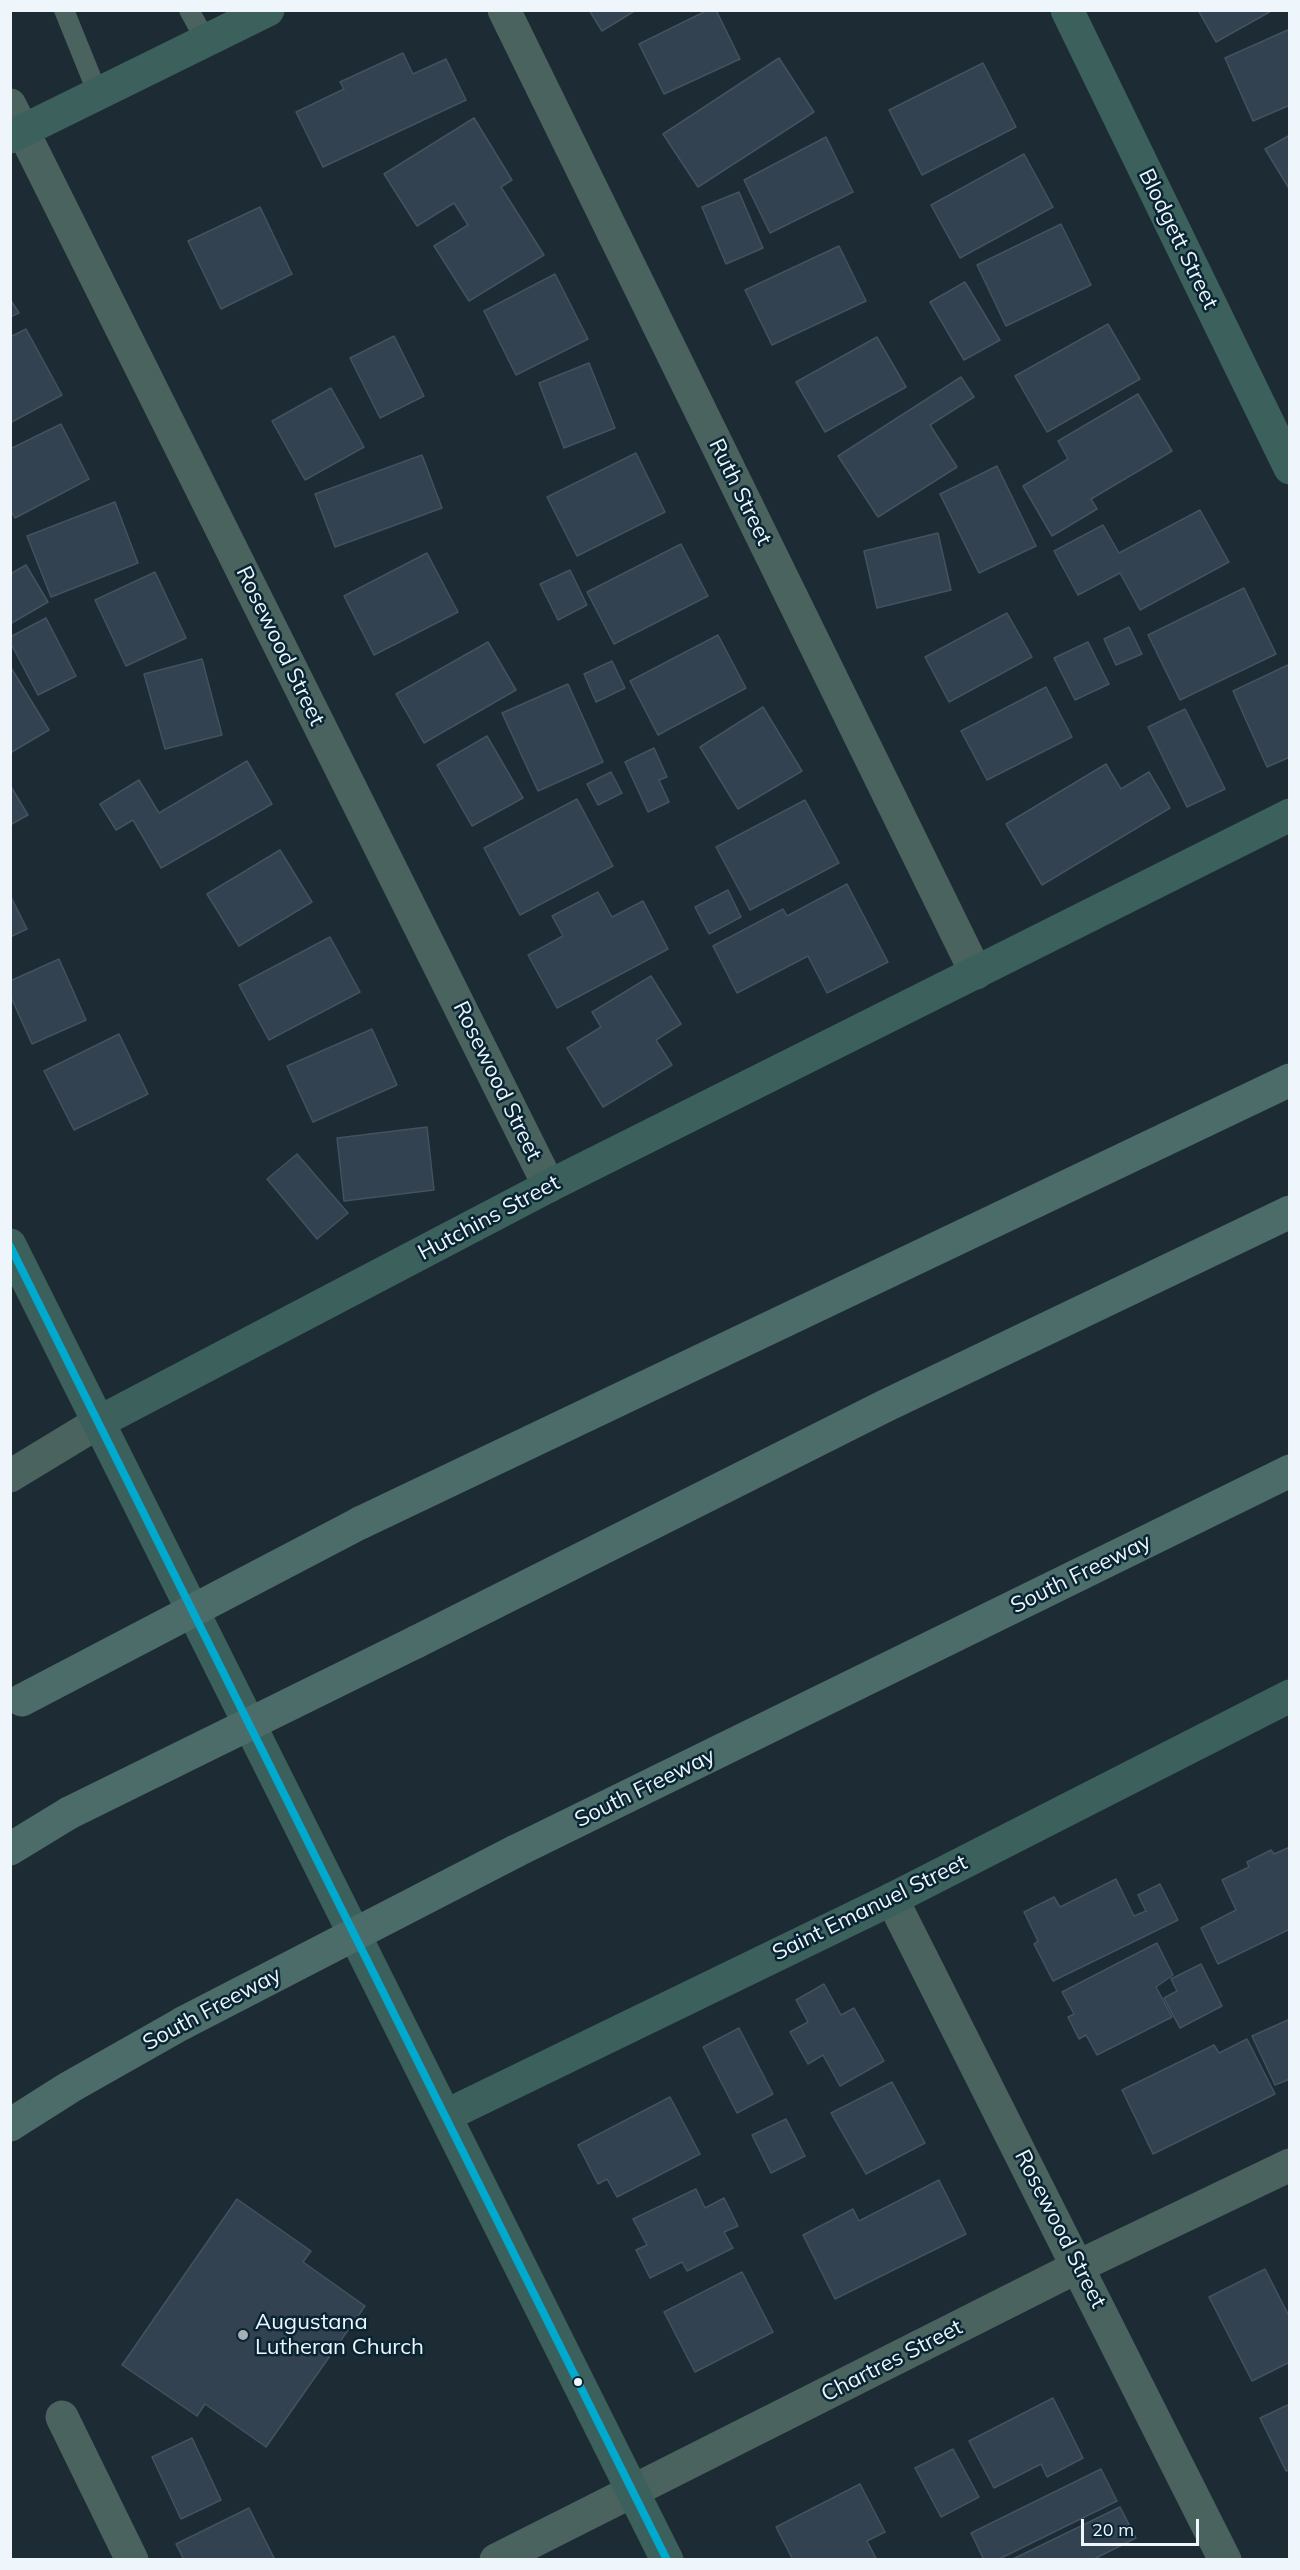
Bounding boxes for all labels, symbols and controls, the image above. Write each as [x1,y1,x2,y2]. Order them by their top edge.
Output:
street label: Blodgett Street [1133,165,1223,313]
street label: Ruth Street [703,434,777,550]
street label: Rosewood Street [230,562,330,730]
street label: Rosewood Street [447,997,547,1165]
street label: Hutchins Street [414,1170,564,1266]
street label: South Freeway [1007,1529,1155,1619]
street label: South Freeway [571,1743,719,1833]
street label: Saint Emanuel Street [768,1849,972,1967]
street label: South Freeway [138,1961,286,2057]
street label: Rosewood Street [1009,2145,1111,2313]
place label: Augustana Lutheran Church [255,2309,424,2360]
street label: Chartres Street [817,2314,967,2408]
marker: Augustana Lutheran Church [236,2328,250,2342]
unlabelled marker [572,2376,584,2388]
scale bar [1084,2507,1202,2545]
text: 20 m [1092,2518,1134,2541]

